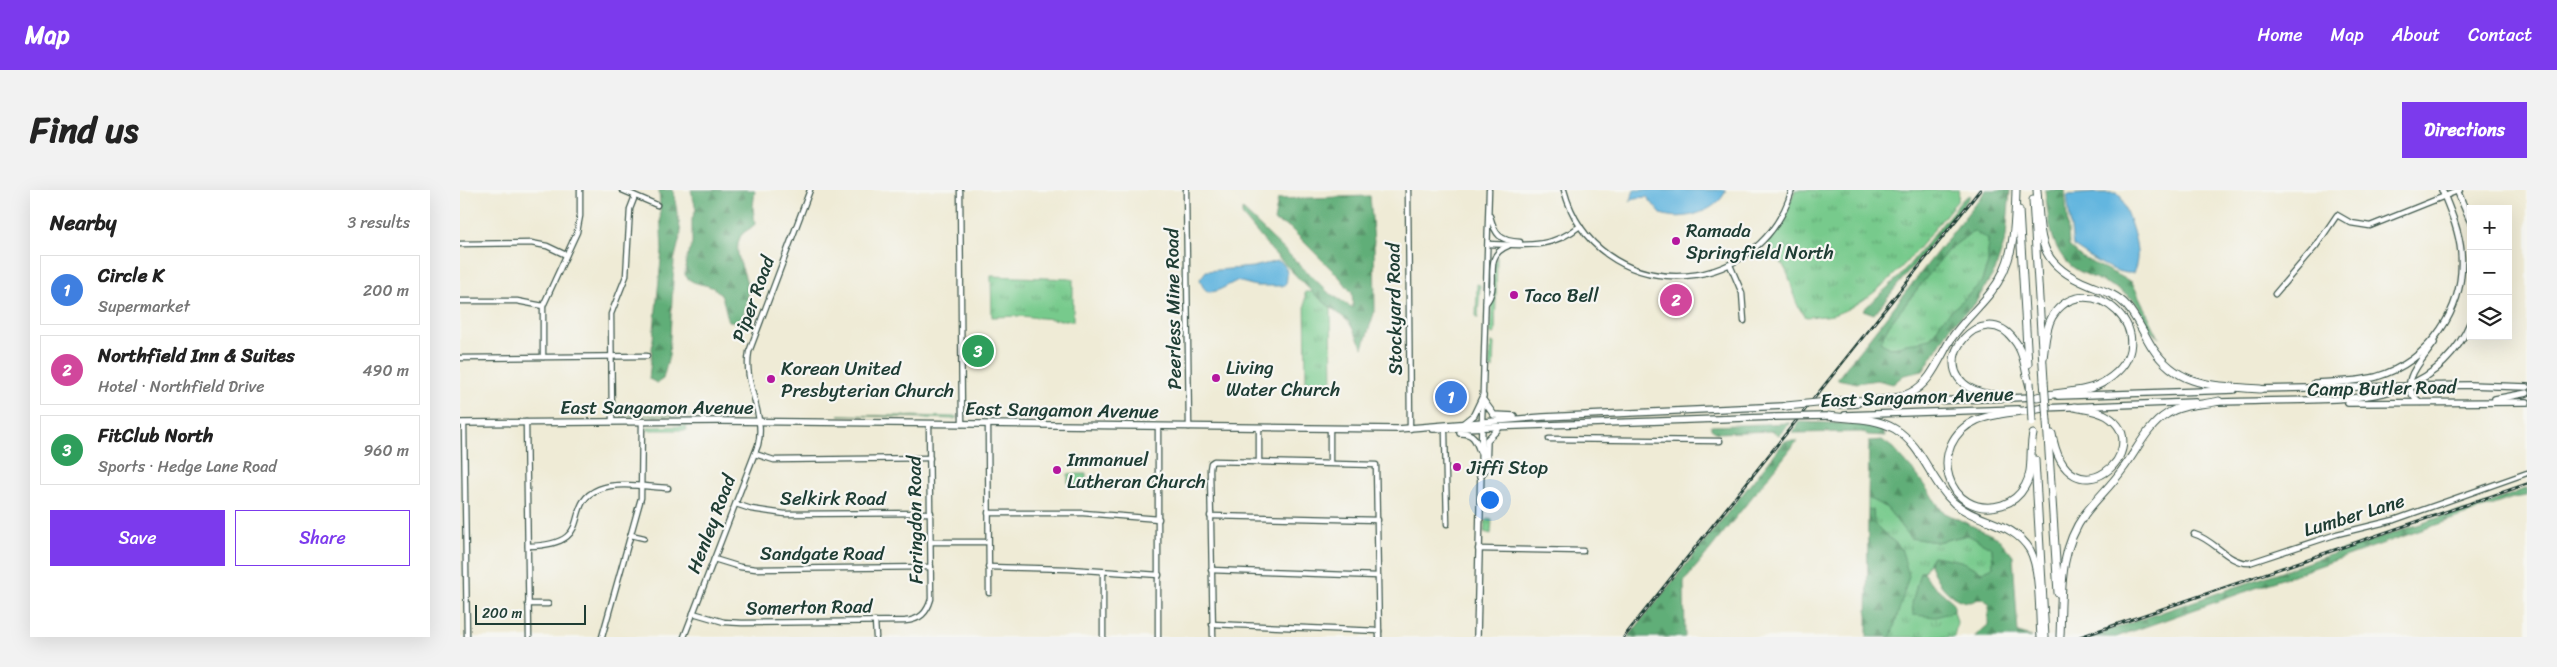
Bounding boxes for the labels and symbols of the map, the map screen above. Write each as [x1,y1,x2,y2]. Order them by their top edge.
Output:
place label: Ramada Springfield North [1686,214,1834,269]
street label: Peerless Mine Road [1155,226,1191,390]
marker: Ramada Springfield North [1670,235,1682,247]
street label: Stockyard Road [1376,241,1412,375]
street label: Piper Road [722,249,785,347]
place label: Taco Bell [1524,279,1599,312]
pin: 2 [1660,281,1692,319]
marker: Taco Bell [1508,289,1520,301]
pin: 3 [962,332,994,370]
place label: Living Water Church [1226,351,1340,406]
place label: Korean United Presbyterian Church [781,352,954,407]
street label: Camp Butler Road [2307,370,2459,406]
marker: Living Water Church [1210,372,1222,384]
marker: Korean United Presbyterian Church [765,373,777,385]
street label: East Sangamon Avenue [1820,377,2015,417]
pin: 1 [1435,378,1467,416]
street label: East Sangamon Avenue [560,391,754,424]
street label: East Sangamon Avenue [965,392,1159,428]
place label: Immanuel Lutheran Church [1066,443,1206,498]
place label: Jiffi Stop [1466,451,1548,484]
street label: Faringdon Road [897,454,933,584]
marker: Jiffi Stop [1451,461,1463,473]
marker: Immanuel Lutheran Church [1051,464,1063,476]
street label: Henley Road [677,468,746,578]
street label: Selkirk Road [780,482,887,515]
street label: Lumber Lane [2299,484,2409,546]
your location [1477,487,1503,513]
street label: Sandgate Road [760,537,885,570]
street label: Somerton Road [745,589,874,625]
scale bar [475,602,586,625]

